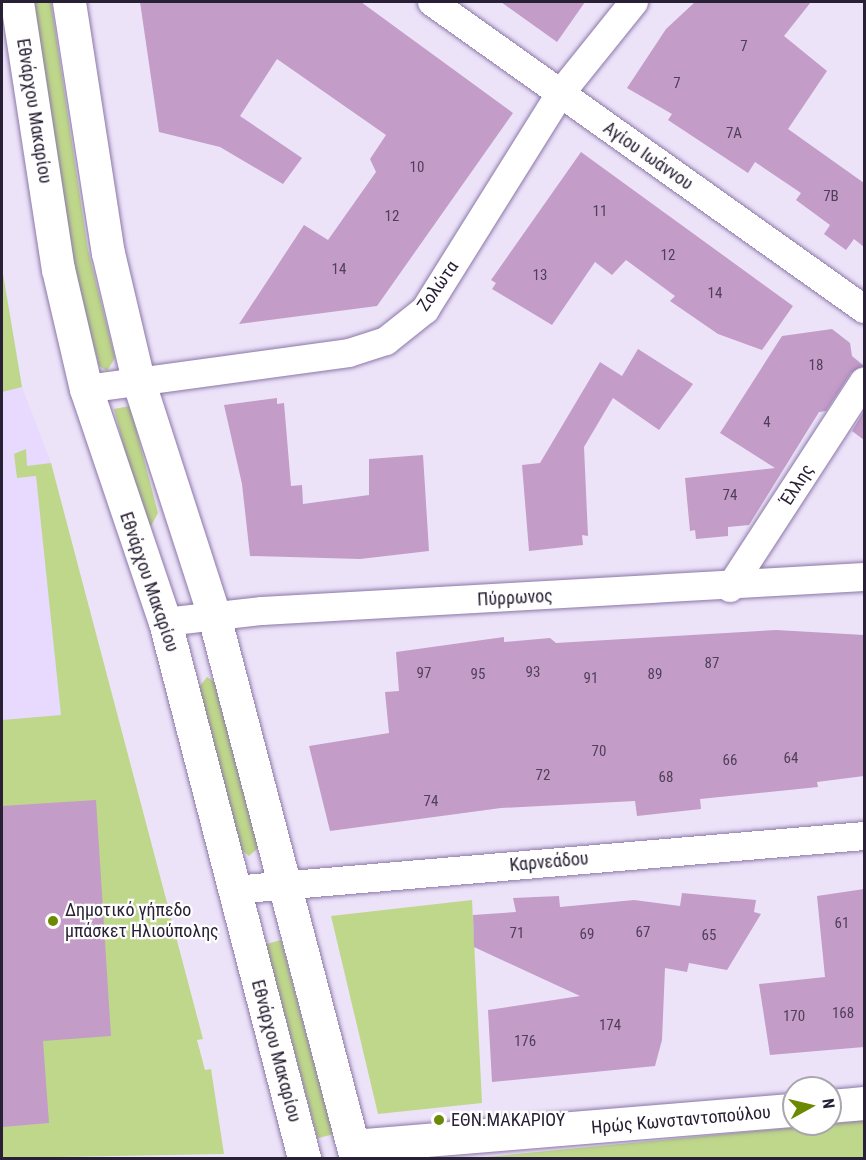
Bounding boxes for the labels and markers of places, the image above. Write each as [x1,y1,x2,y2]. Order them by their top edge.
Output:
place label: Δημοτικό γήπεδο μπάσκετ Ηλιούπολης [65,900,219,942]
marker: Δημοτικό γήπεδο μπάσκετ Ηλιούπολης [46,914,60,928]
place label: ΕΘΝ.ΜΑΚΑΡΙΟΥ [451,1109,565,1131]
marker: ΕΘΝ.ΜΑΚΑΡΙΟΥ [432,1113,446,1127]

